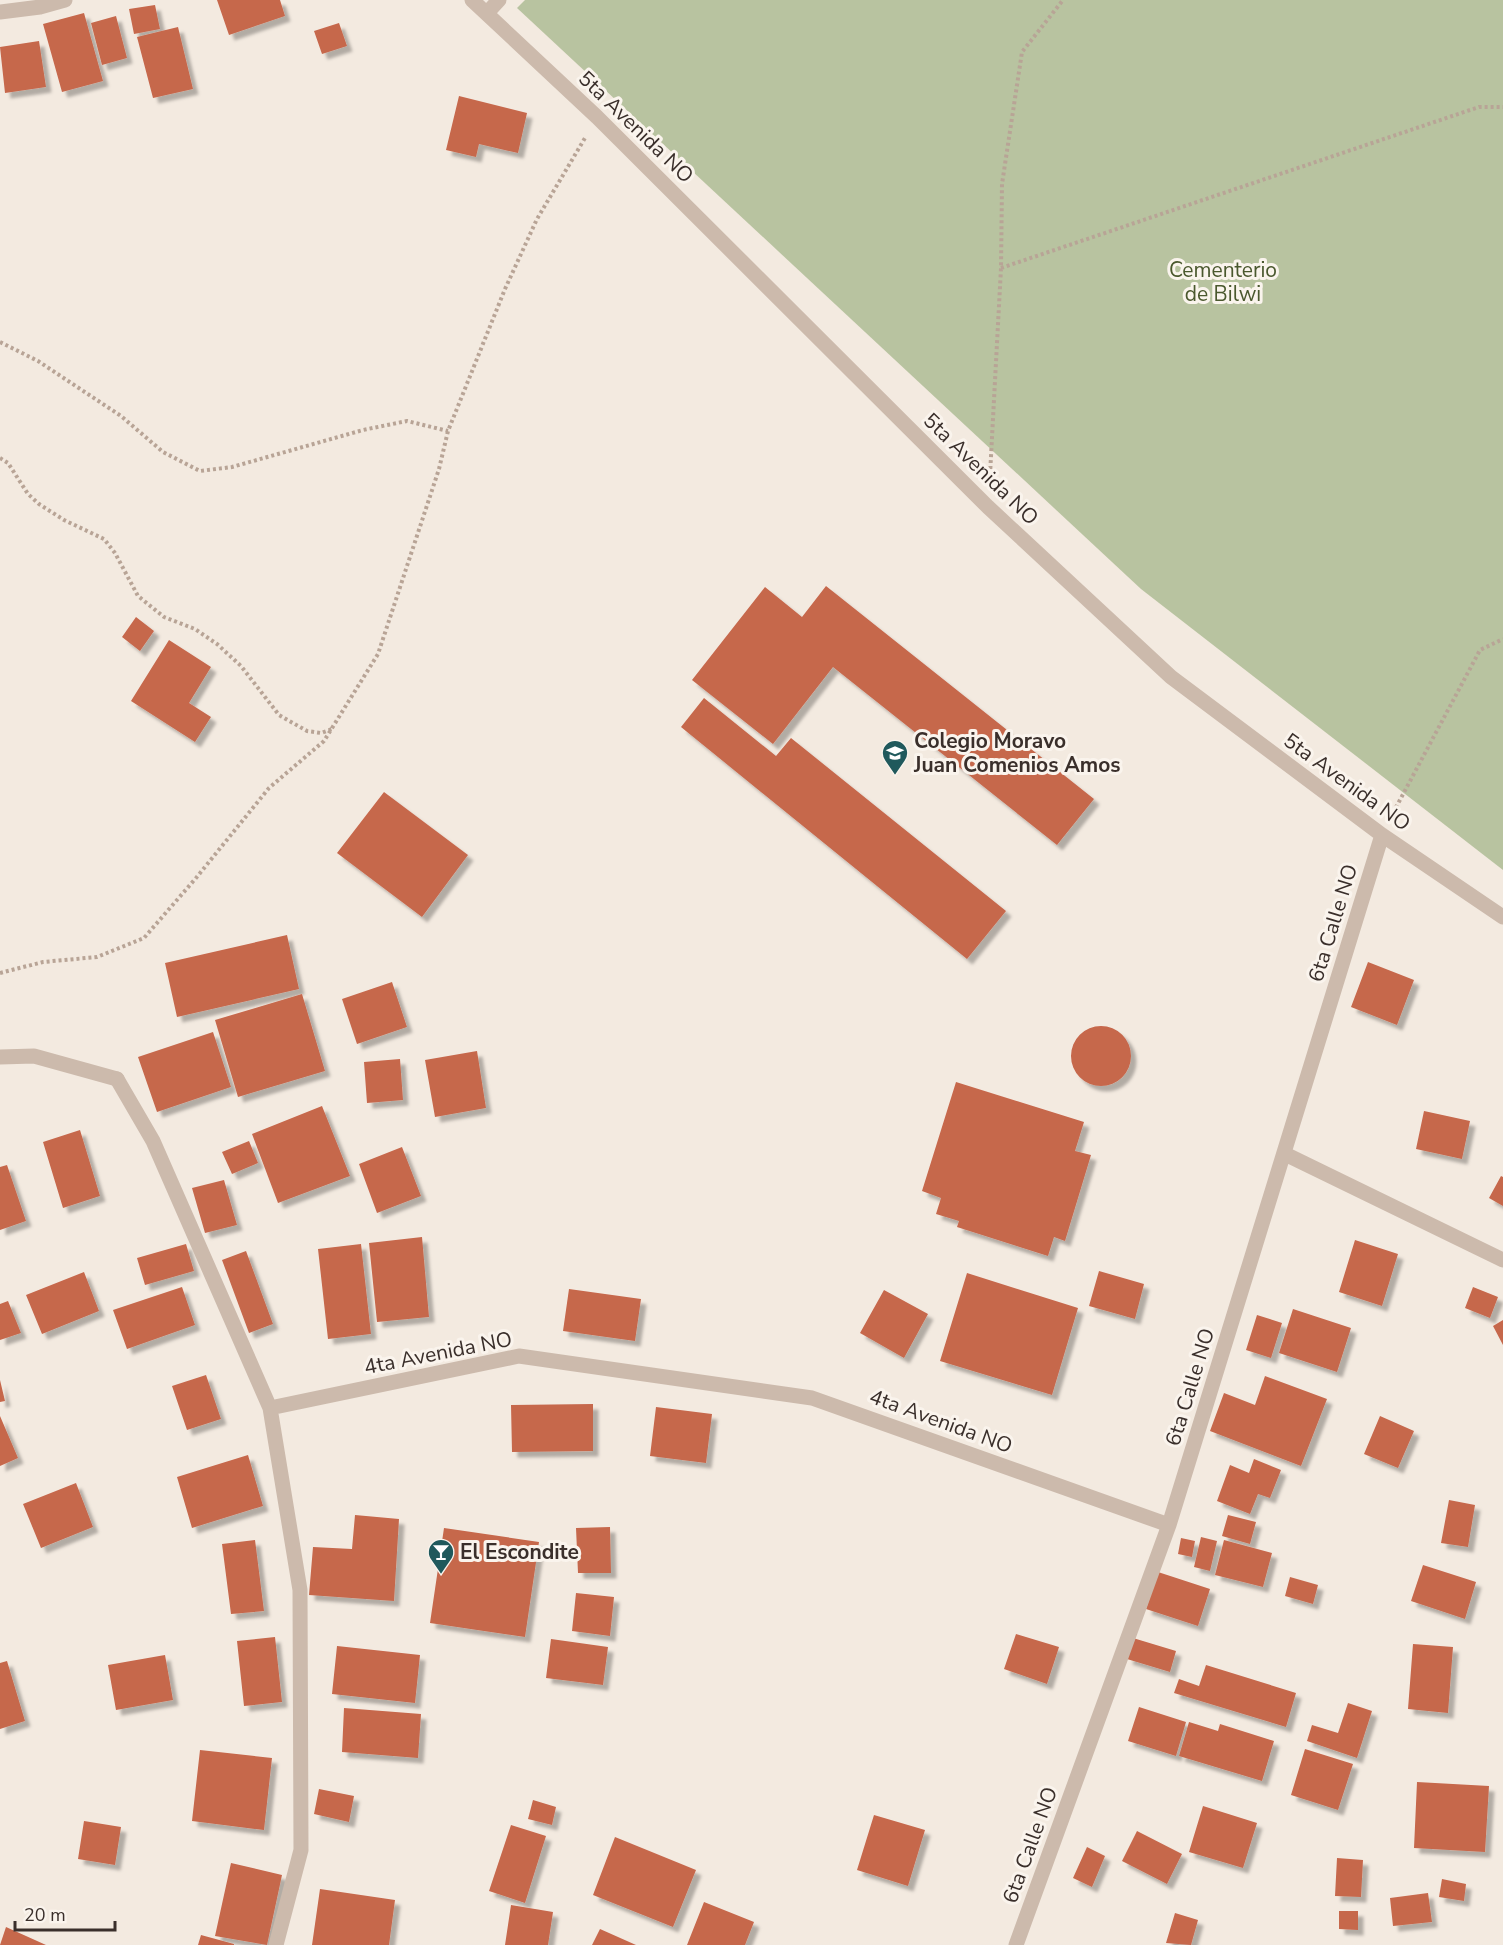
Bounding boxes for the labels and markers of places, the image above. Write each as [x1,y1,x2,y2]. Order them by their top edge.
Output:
place label: Colegio Moravo Juan Comenios Amos [913,727,1121,779]
school or university icon: Colegio Moravo Juan Comenios Amos [880,738,910,776]
bar icon: El Escondite [426,1537,456,1575]
place label: El Escondite [460,1538,579,1566]

